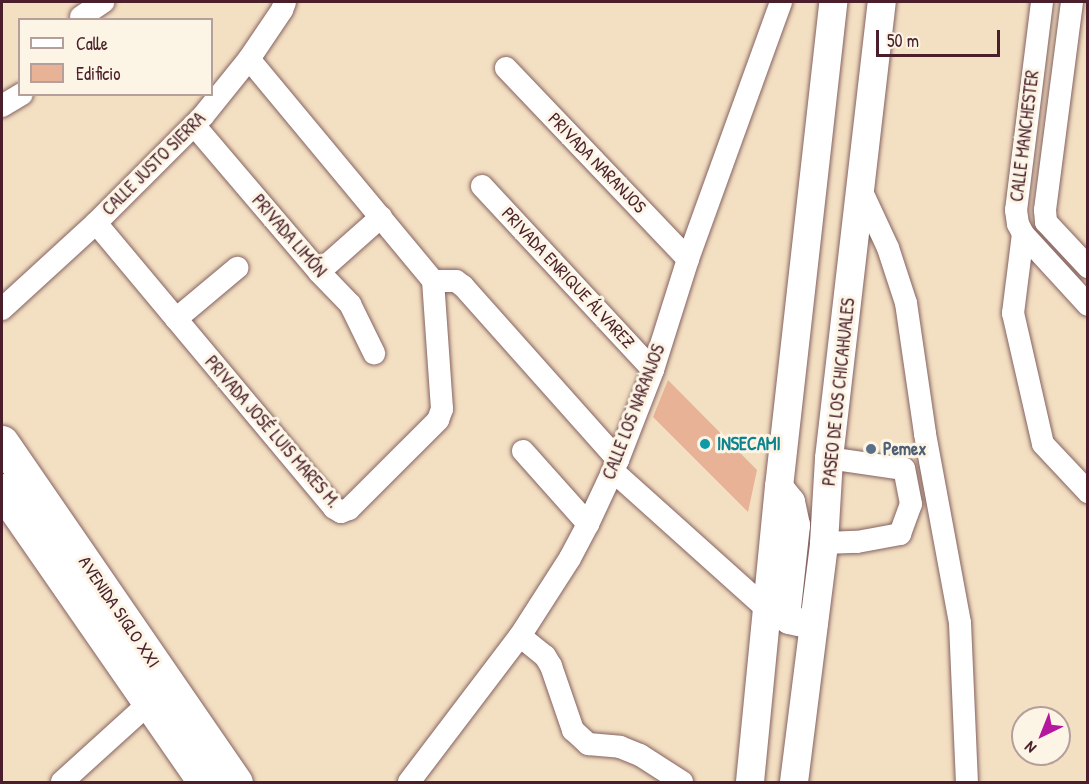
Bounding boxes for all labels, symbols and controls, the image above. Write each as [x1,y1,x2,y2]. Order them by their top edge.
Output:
legend [18,18,213,96]
scale bar [879,18,1004,56]
text: 50 m [887,28,919,53]
text: Calle [76,31,108,56]
text: Edificio [76,61,120,86]
street label: CALLE MANCHESTER [1006,69,1044,203]
street label: CALLE JUSTO SIERRA [98,108,210,220]
street label: PRIVADA NARANJOS [544,108,650,218]
street label: PRIVADA LIMÓN [247,190,331,282]
street label: PRIVADA ENRIQUE ÁLVAREZ [497,203,639,353]
street label: PASEO DE LOS CHICAHUALES [818,297,860,487]
street label: CALLE LOS NARANJOS [598,341,670,483]
street label: PRIVADA JOSÉ LUIS MARES M. [200,352,344,512]
place label: INSECAMI [717,433,781,455]
marker: INSECAMI [698,437,712,451]
place label: Pemex [883,438,926,460]
marker: Pemex [864,442,878,456]
street label: AVENIDA SIGLO XXI [74,552,164,672]
north arrow [1011,706,1071,766]
text: N [1019,737,1041,759]

